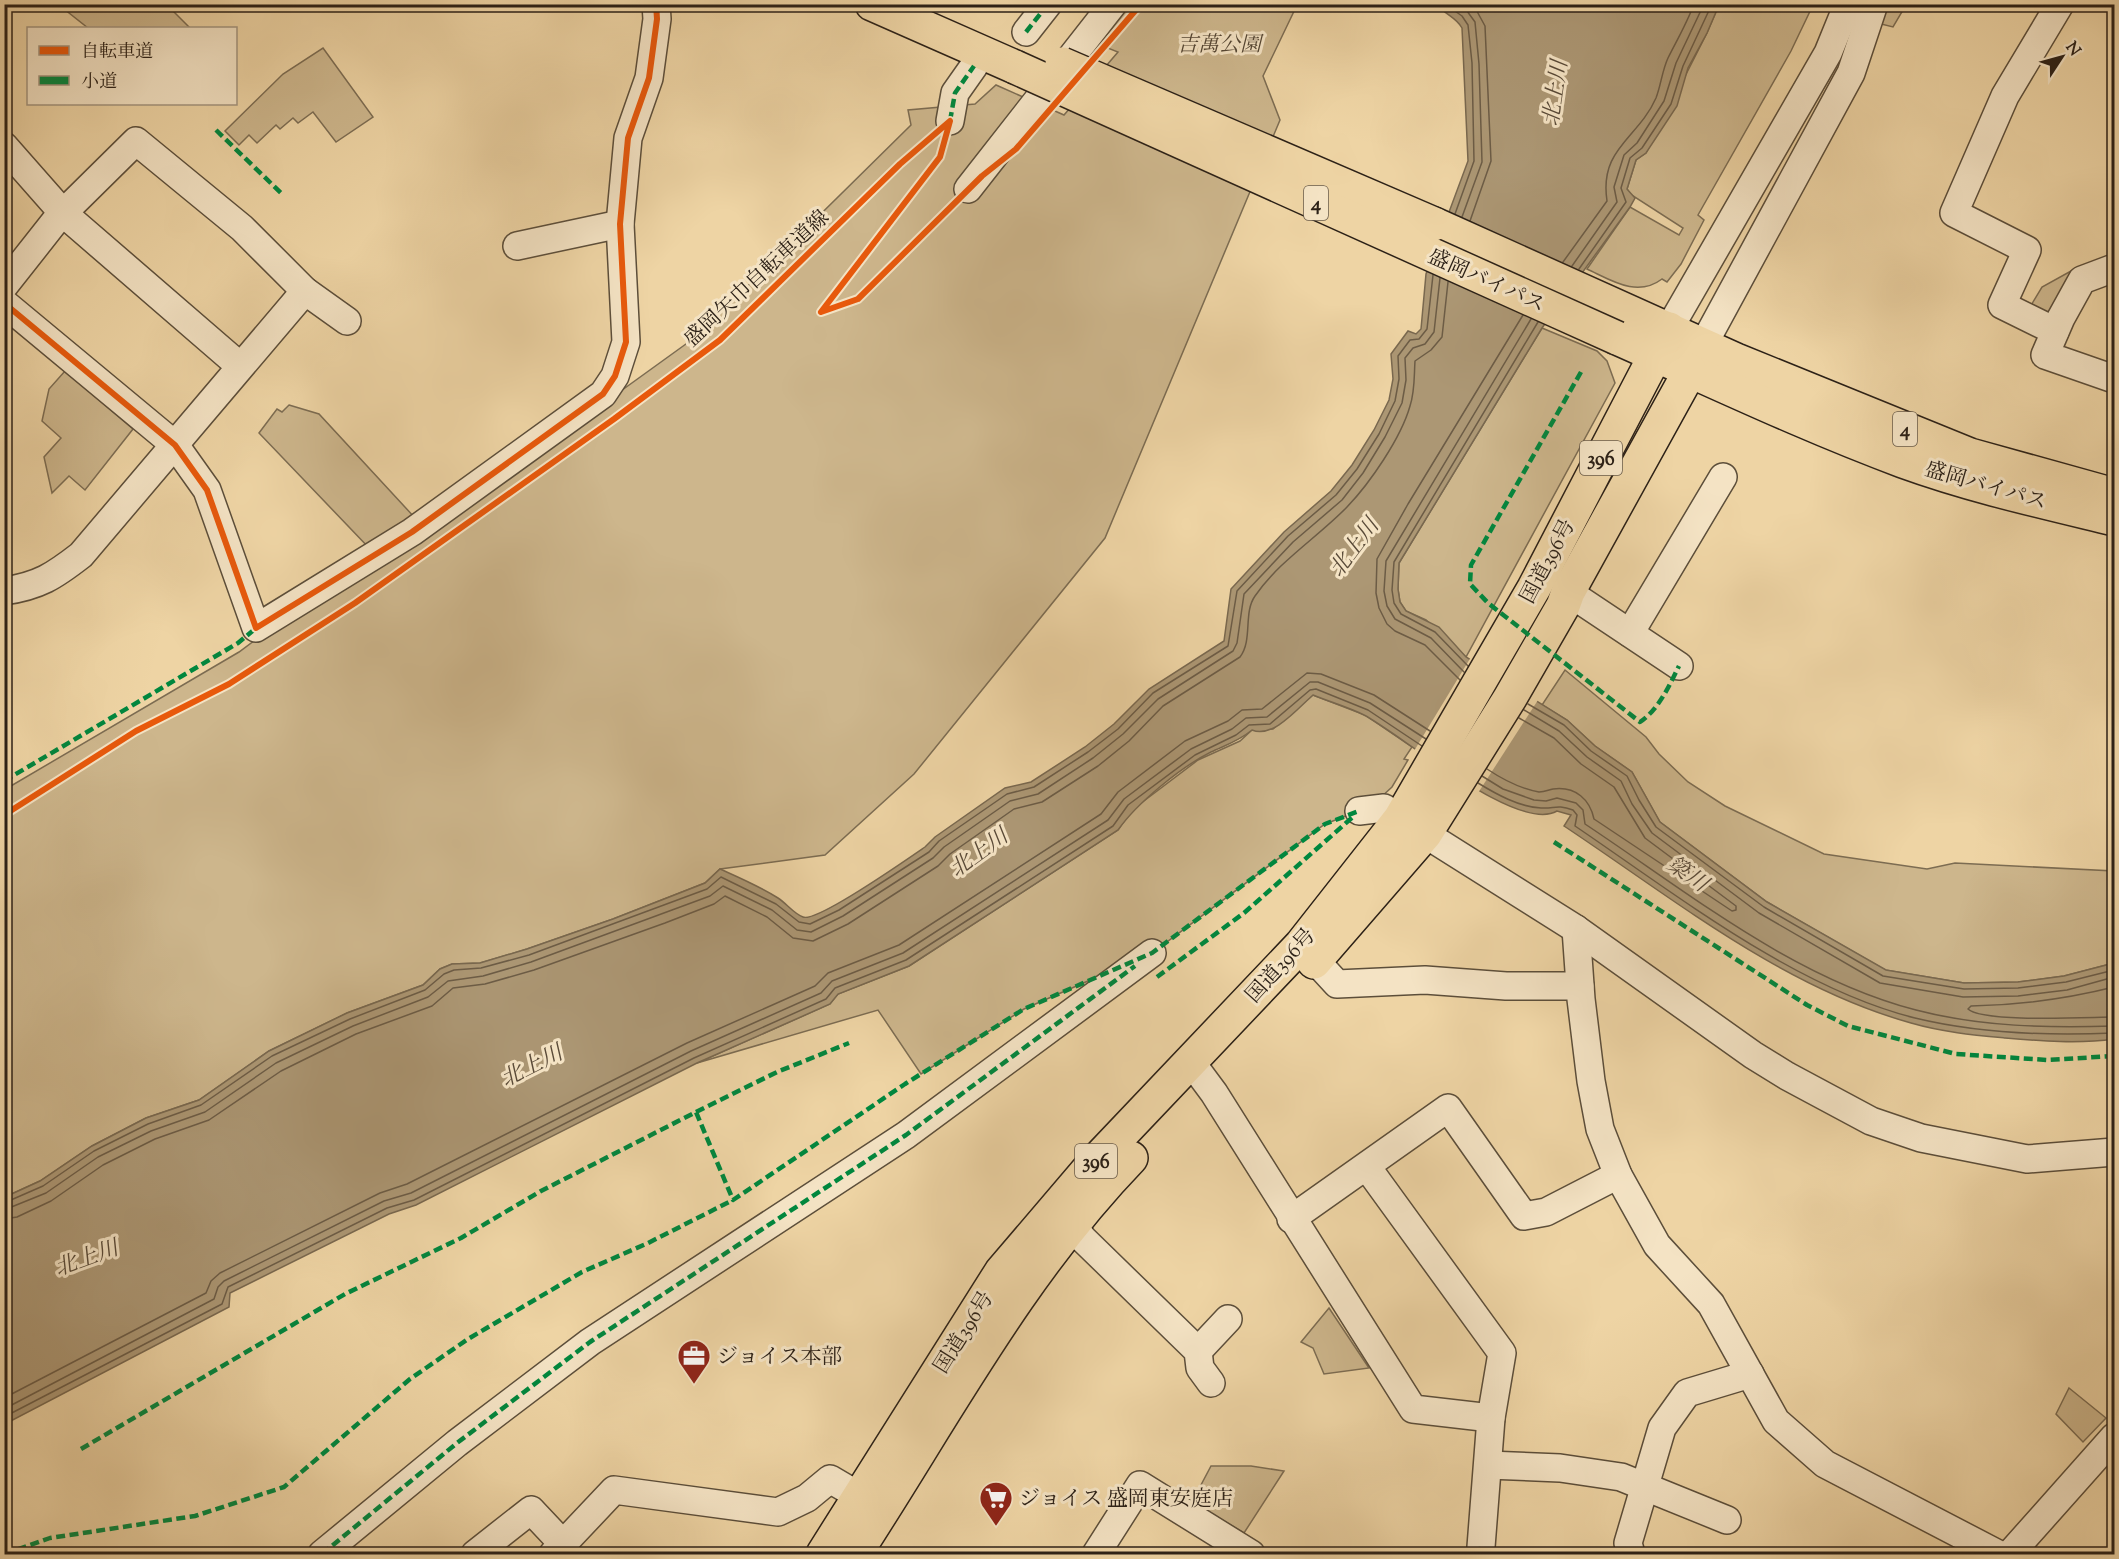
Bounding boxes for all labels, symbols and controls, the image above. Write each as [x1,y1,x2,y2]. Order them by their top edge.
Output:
legend [27,27,237,105]
north arrow [2032,27,2092,87]
park label: 吉萬公園 [1177,31,1264,61]
text: N [2059,38,2085,62]
text: 自転車道 [81,40,153,66]
water label: 北上川 [1537,57,1578,128]
text: 小道 [81,70,117,96]
road number: 4 [1304,186,1328,220]
street label: 盛岡矢巾自転車道線 [678,204,837,355]
street label: 盛岡バイパス [1423,243,1550,321]
road number: 4 [1893,412,1917,446]
road number: 396 [1580,441,1622,475]
street label: 盛岡バイパス [1921,455,2050,519]
water label: 北上川 [1323,511,1389,585]
street label: 国道396号 [1514,514,1584,610]
water label: 北上川 [944,821,1017,887]
water label: 簗川 [1659,850,1715,902]
street label: 国道396号 [1240,922,1323,1011]
water label: 北上川 [496,1038,571,1097]
road number: 396 [1075,1144,1117,1178]
water label: 北上川 [51,1233,125,1286]
street label: 国道396号 [928,1286,1002,1380]
office icon: ジョイス本部 [676,1338,712,1385]
place label: ジョイス本部 [717,1343,842,1373]
supermarket icon: ジョイス 盛岡東安庭店 [978,1480,1014,1527]
place label: ジョイス 盛岡東安庭店 [1019,1485,1233,1515]

